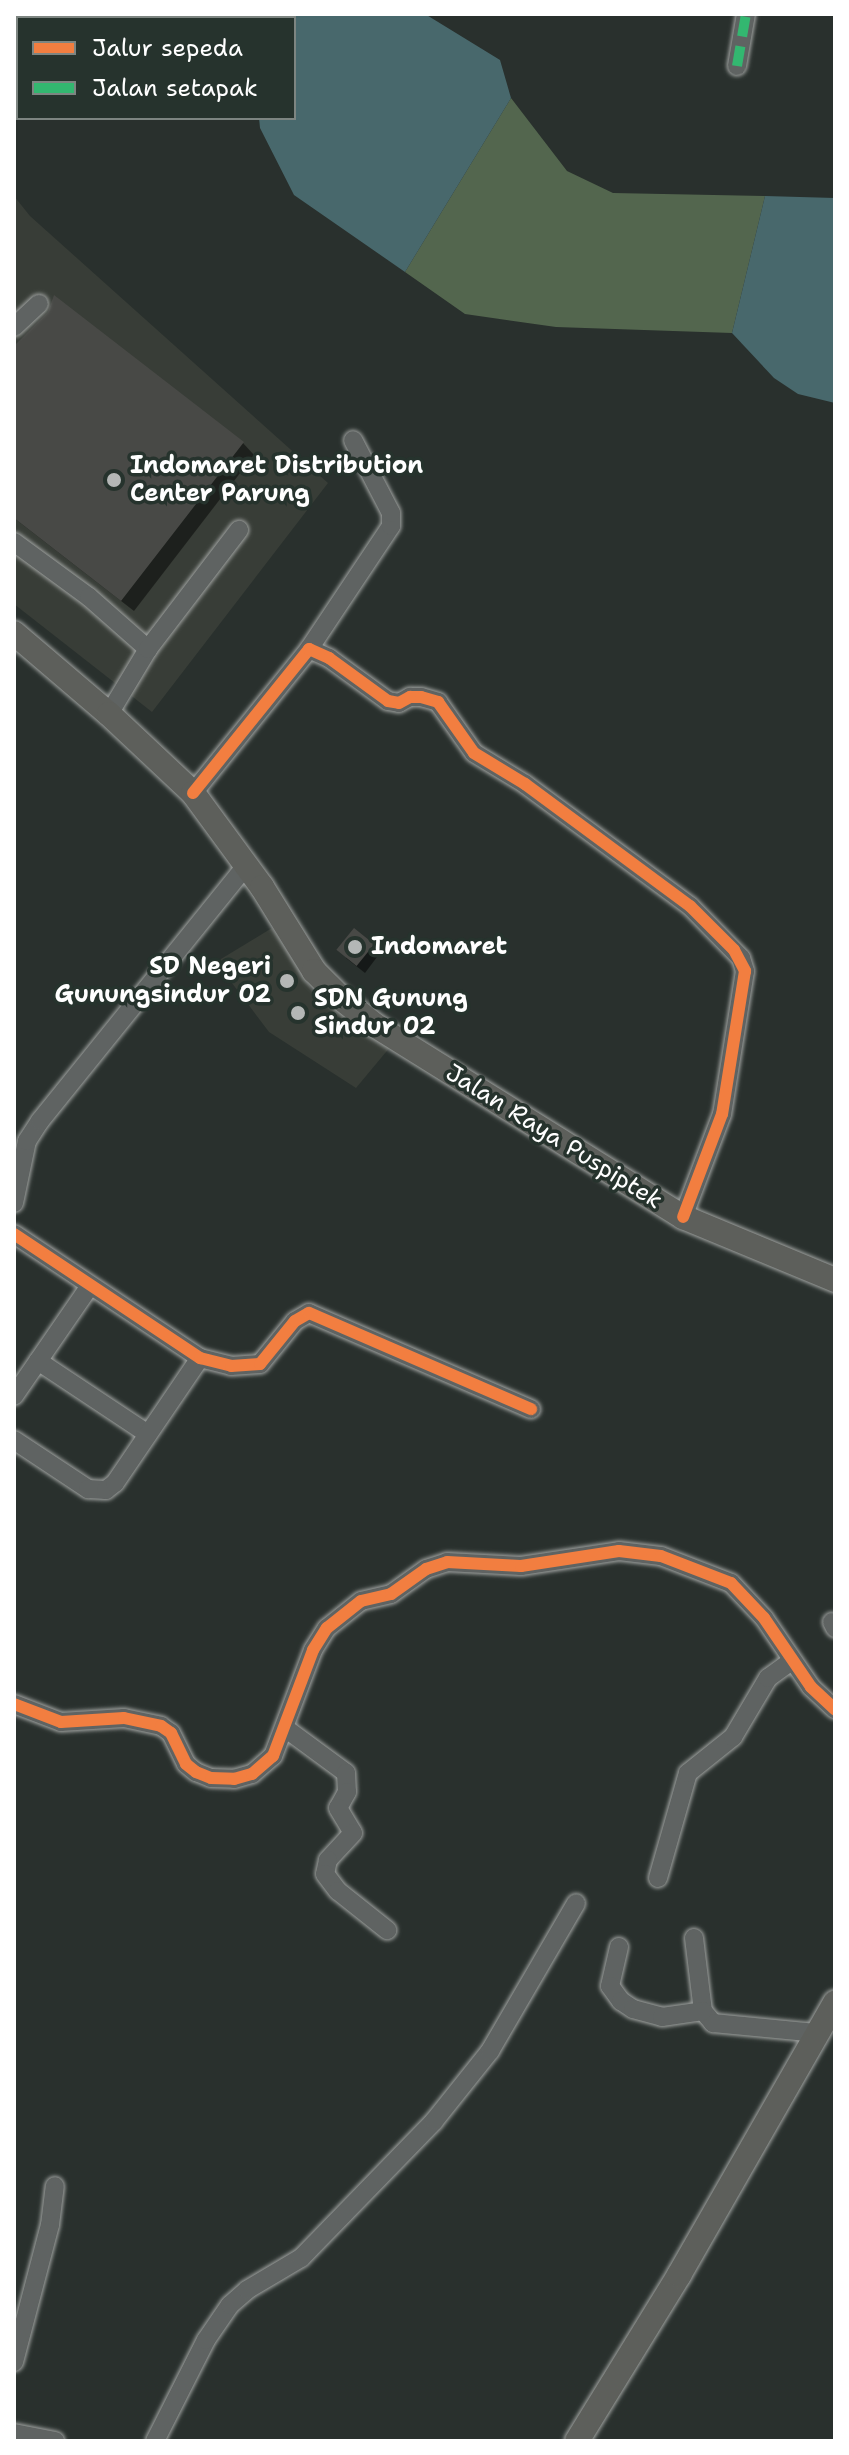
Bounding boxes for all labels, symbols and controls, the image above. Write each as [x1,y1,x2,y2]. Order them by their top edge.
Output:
legend [16,16,296,120]
text: Jalur sepeda [92,32,243,64]
text: Jalan setapak [92,72,258,104]
place label: Indomaret Distribution Center Parung [130,452,423,508]
marker: Indomaret Distribution Center Parung [105,471,123,489]
place label: Indomaret [371,933,507,961]
marker: Indomaret [346,938,364,956]
place label: SD Negeri Gunungsindur 02 [55,953,271,1009]
marker: SD Negeri Gunungsindur 02 [278,972,296,990]
place label: SDN Gunung Sindur 02 [314,985,468,1041]
marker: SDN Gunung Sindur 02 [289,1004,307,1022]
street label: Jalan Raya Puspiptek [440,1058,668,1216]

